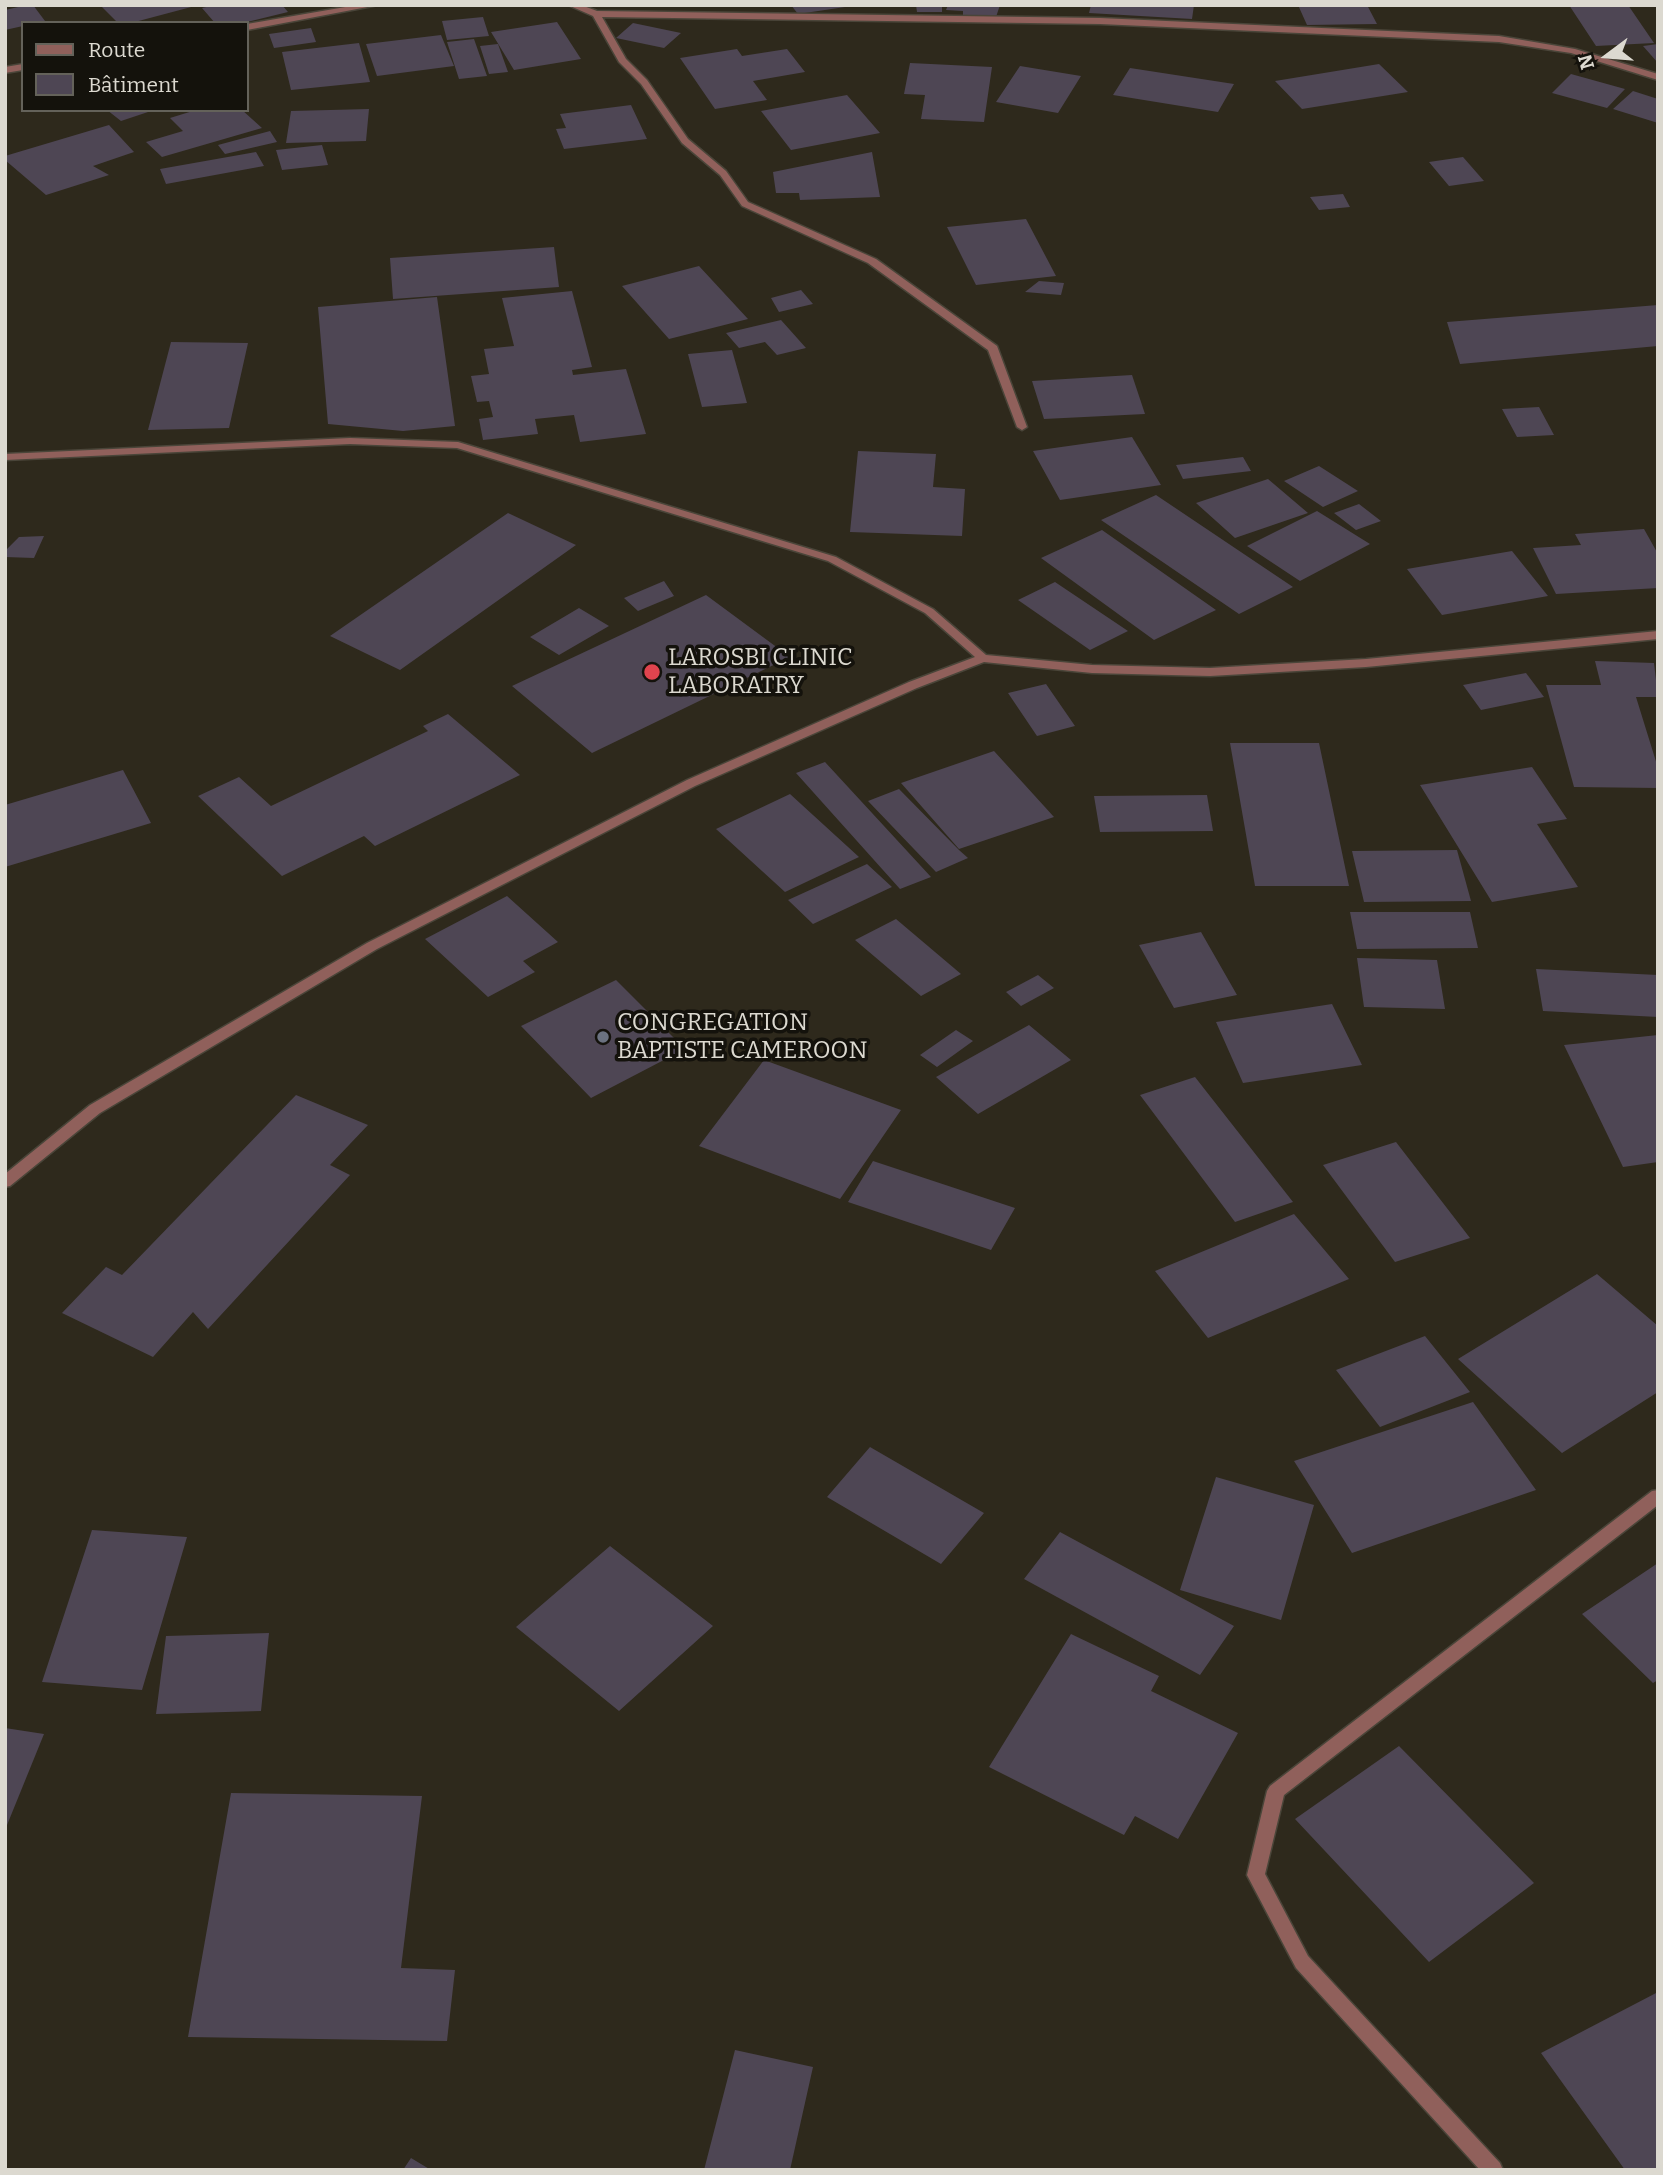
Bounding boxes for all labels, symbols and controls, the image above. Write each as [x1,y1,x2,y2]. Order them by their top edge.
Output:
legend [21,21,248,112]
north arrow [1572,21,1642,91]
text: Route [88,37,145,63]
text: N [1573,52,1599,72]
text: Bâtiment [88,72,179,98]
place label: LAROSBI CLINIC LABORATRY [668,644,853,700]
marker: LAROSBI CLINIC LABORATRY [642,662,662,682]
place label: CONGREGATION BAPTISTE CAMEROON [617,1009,867,1065]
marker: CONGREGATION BAPTISTE CAMEROON [595,1029,611,1045]

